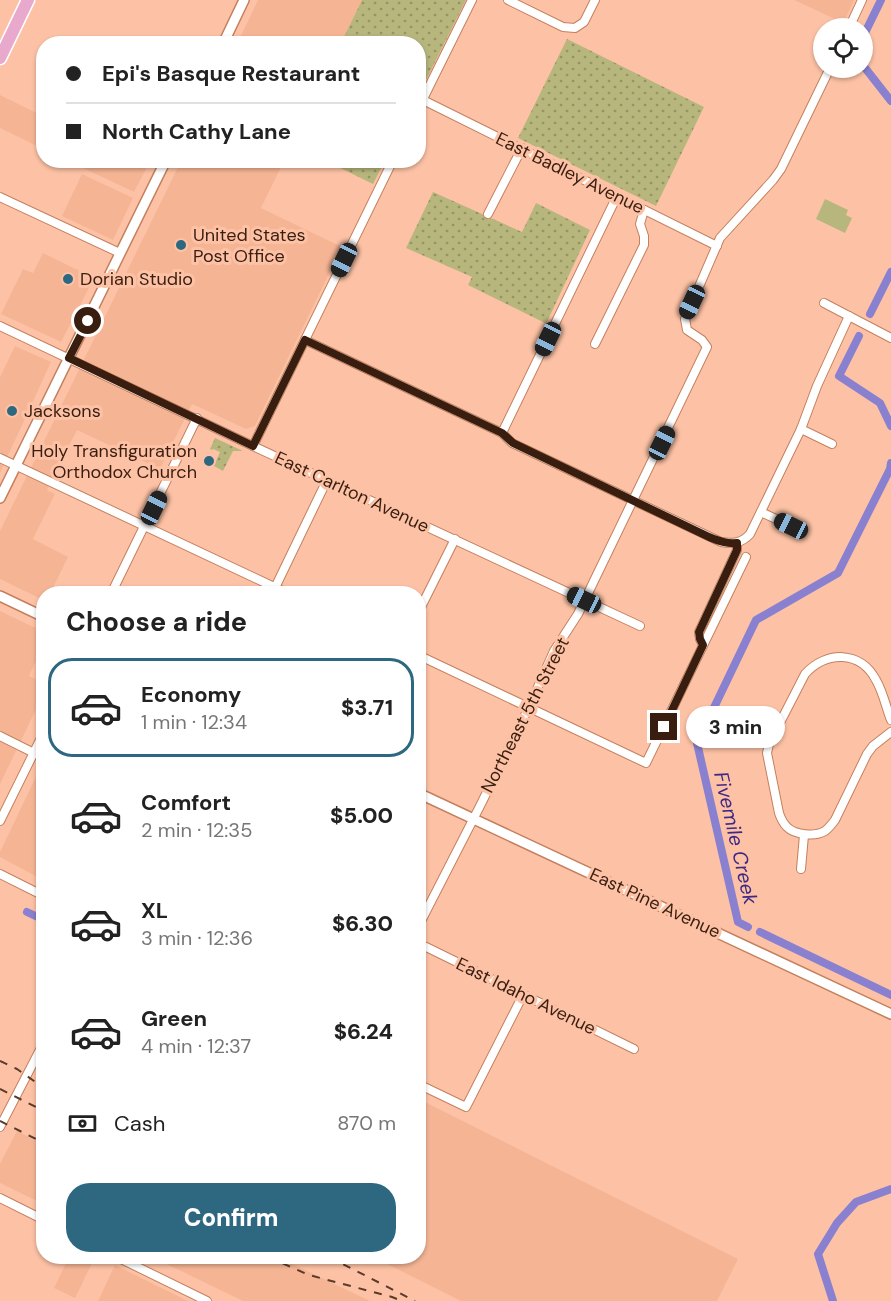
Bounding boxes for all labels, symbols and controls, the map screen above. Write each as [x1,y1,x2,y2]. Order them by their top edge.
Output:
map controls [813,18,873,78]
button: locate [813,18,873,78]
text: Epi's Basque Restaurant [102,59,360,88]
text: North Cathy Lane [102,117,291,146]
street label: East Badley Avenue [492,127,648,219]
place label: United States Post Office [193,223,306,268]
marker: United States Post Office [174,238,188,252]
car [328,240,360,280]
place label: Dorian Studio [80,267,193,291]
marker: Dorian Studio [61,272,75,286]
car [676,282,708,322]
route start [74,307,101,334]
car [532,319,564,359]
place label: Jacksons [24,399,101,423]
marker: Jacksons [5,404,19,418]
car [646,423,678,463]
place label: Holy Transfiguration Orthodox Church [31,439,197,484]
street label: East Carlton Avenue [271,446,433,538]
marker: Holy Transfiguration Orthodox Church [202,454,216,468]
car [138,488,170,528]
car [771,510,811,542]
car [564,584,604,616]
text: Choose a ride [66,604,247,639]
street label: Northeast 5th Street [475,633,575,797]
text: Economy [141,680,241,709]
icon: car [69,681,123,735]
text: $3.71 [341,693,393,722]
callout: 3 min [685,706,784,748]
text: 1 min · 12:34 [141,709,247,735]
route end [650,713,677,740]
text: 3 min [709,714,762,740]
water label: Fivemile Creek [708,769,764,908]
text: Comfort [141,788,231,817]
icon: car [69,789,123,843]
text: $5.00 [330,801,393,830]
text: 2 min · 12:35 [141,817,252,843]
street label: East Pine Avenue [586,862,724,944]
text: XL [141,896,168,925]
icon: car [69,897,123,951]
text: $6.30 [332,909,393,938]
text: 3 min · 12:36 [141,925,253,951]
street label: East Idaho Avenue [452,952,600,1040]
text: Green [141,1004,207,1033]
icon: car [69,1005,123,1059]
text: $6.24 [334,1017,393,1046]
text: 4 min · 12:37 [141,1033,251,1059]
icon: cash [66,1107,99,1140]
text: Cash [114,1109,165,1138]
text: 870 m [337,1110,396,1136]
button: Confirm [66,1183,396,1252]

